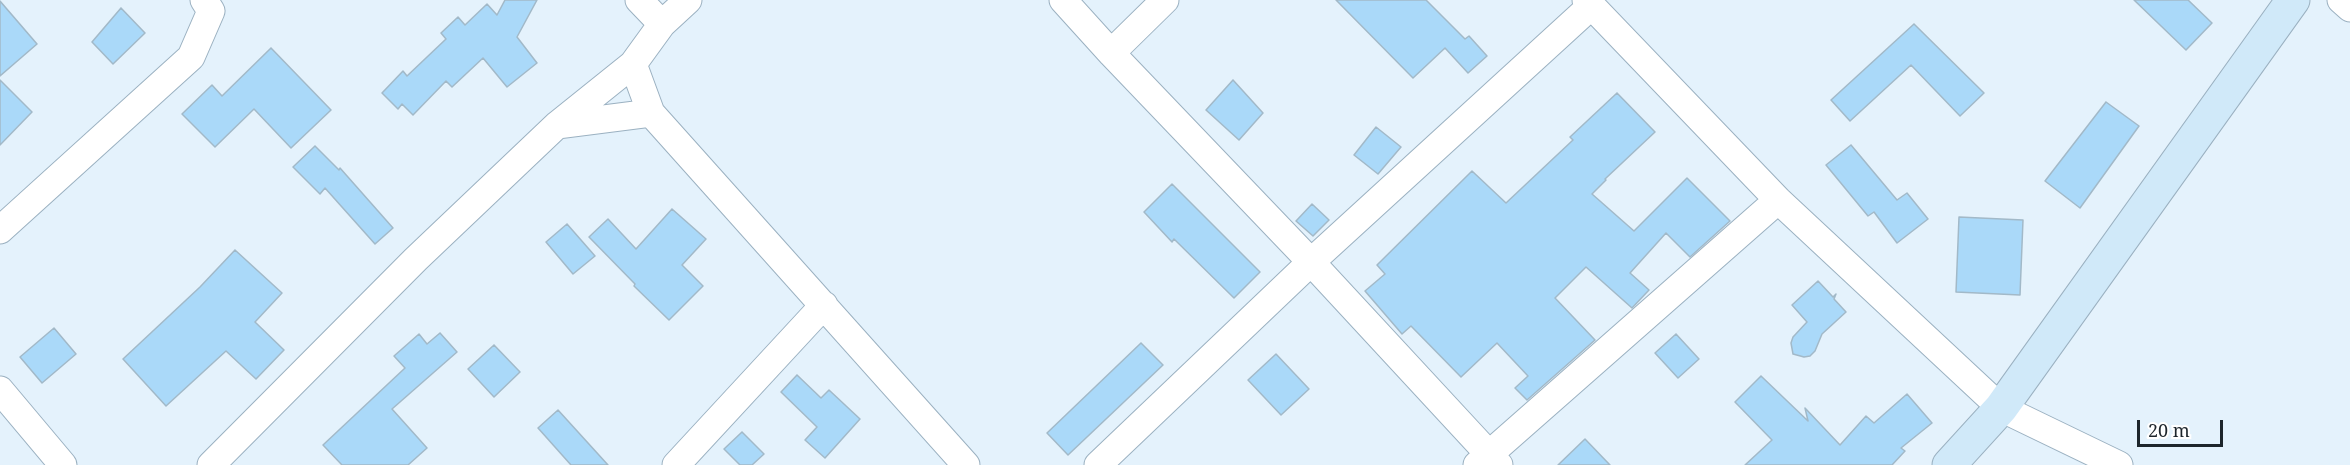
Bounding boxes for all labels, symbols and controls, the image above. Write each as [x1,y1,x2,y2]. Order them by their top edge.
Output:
scale bar [2140,408,2226,446]
text: 20 m [2148,418,2190,442]

